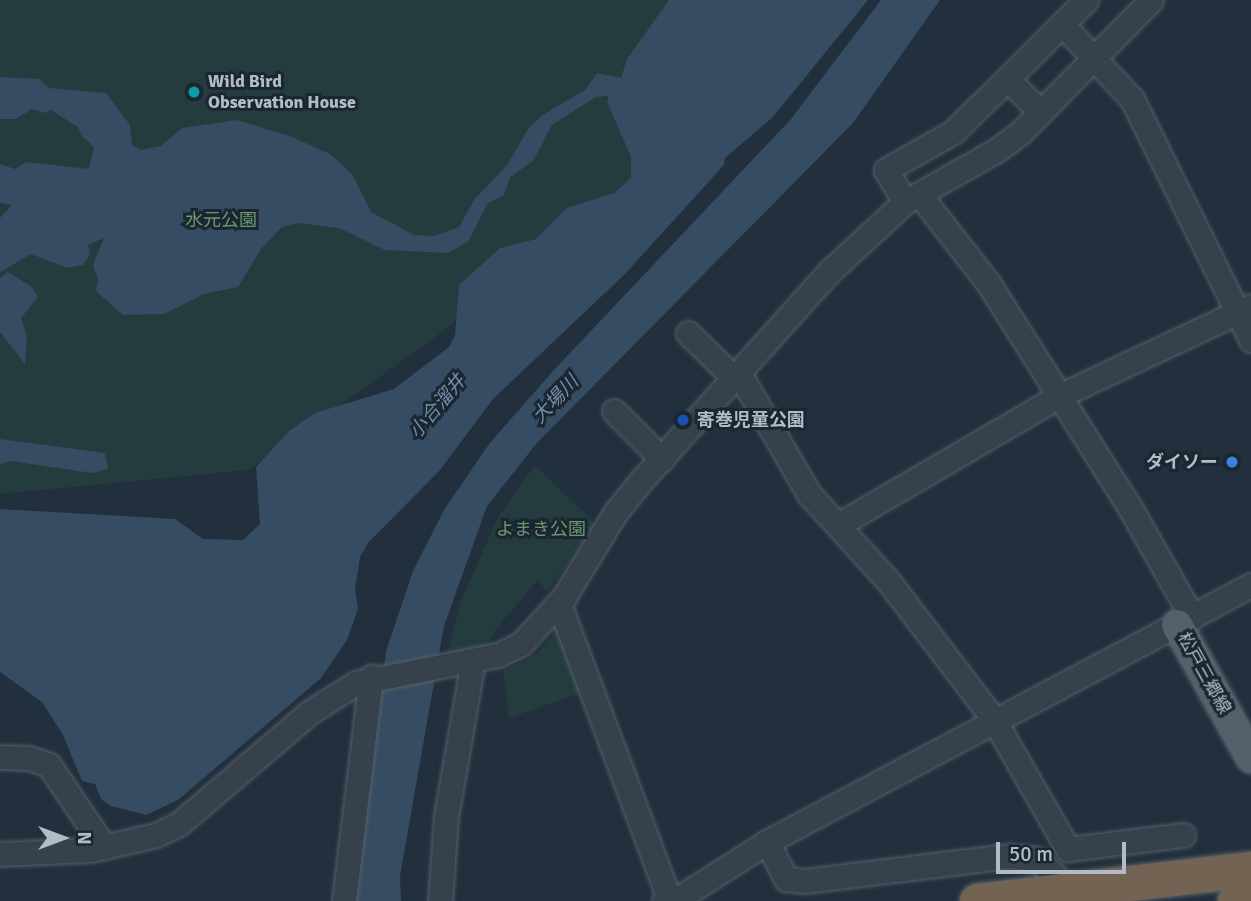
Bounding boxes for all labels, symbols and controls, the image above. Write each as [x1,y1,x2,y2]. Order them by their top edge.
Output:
place label: Wild Bird Observation House [208,71,356,114]
marker: Wild Bird Observation House [186,84,202,100]
park label: 水元公園 [185,209,257,231]
water label: 小合溜井 [405,371,471,443]
water label: 大場川 [528,371,584,429]
place label: 寄巻児童公園 [697,409,805,431]
marker: 寄巻児童公園 [675,412,691,428]
place label: ダイソー [1146,451,1218,473]
marker: ダイソー [1224,454,1240,470]
park label: よまき公園 [496,518,586,540]
street label: 松戸三郷線 [1173,628,1235,718]
north arrow [28,803,98,873]
scale bar [999,828,1128,872]
text: N [72,831,96,845]
text: 50 m [1009,841,1053,867]

